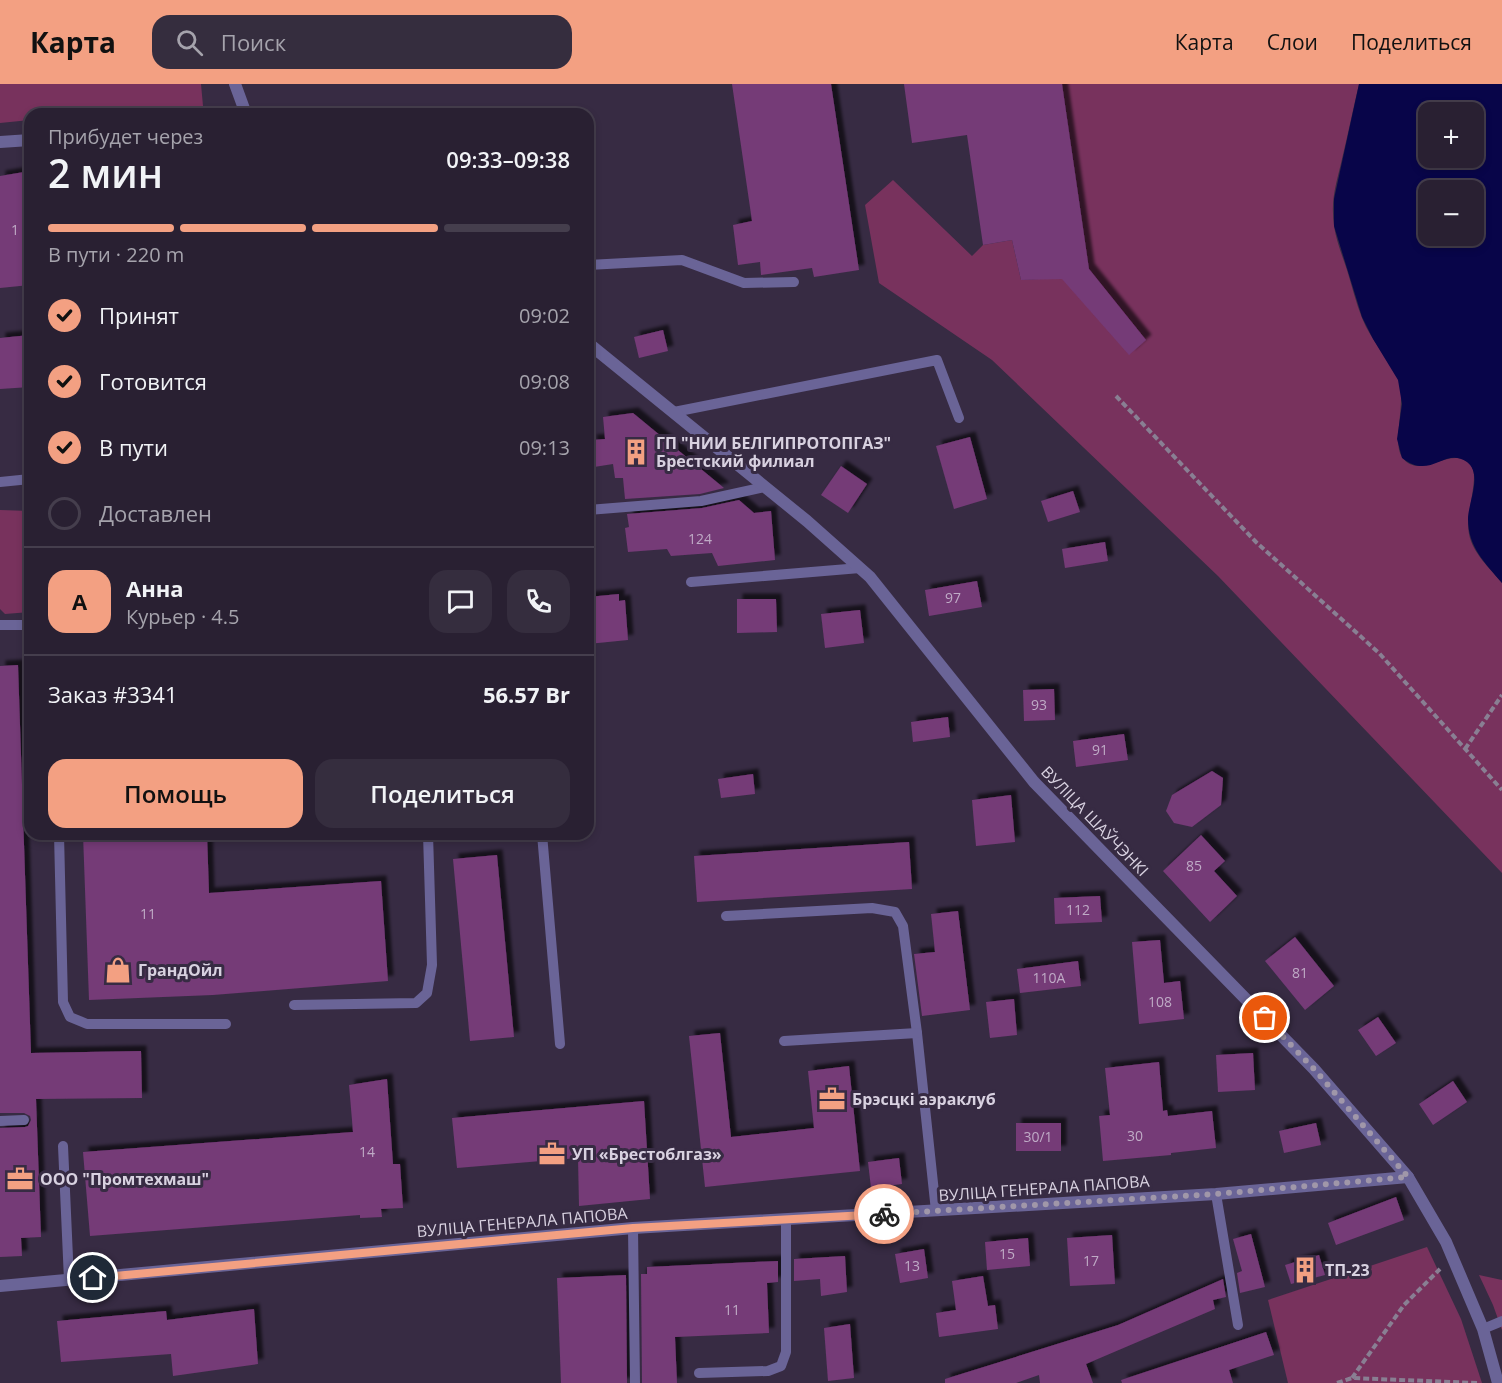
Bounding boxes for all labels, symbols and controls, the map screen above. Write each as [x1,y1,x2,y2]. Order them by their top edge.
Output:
search box [152,15,572,69]
text: Карта [30,23,116,61]
icon: search [173,26,206,59]
text: Поиск [221,27,286,57]
text: Карта [1175,28,1234,56]
text: Слои [1267,28,1318,56]
text: Поделиться [1351,28,1472,56]
map controls [1418,102,1484,246]
button: + [1418,102,1484,168]
text: Прибудет через [48,123,203,150]
text: 09:33–09:38 [446,144,570,174]
text: 2 мин [48,146,163,199]
button: − [1418,180,1484,246]
house number: 1 [11,220,19,239]
text: В пути · 220 m [48,241,184,268]
icon: check [48,299,81,332]
text: Принят [99,300,179,330]
text: 09:02 [519,302,570,329]
icon: check [48,365,81,398]
text: Готовится [99,366,207,396]
text: 09:08 [519,368,570,395]
icon: check [48,431,81,464]
text: В пути [99,432,168,462]
place label: ГП "НИИ БЕЛГИПРОТОПГАЗ" Брестский филиал [656,432,891,472]
text: 09:13 [519,434,570,461]
building icon: ГП "НИИ БЕЛГИПРОТОПГАЗ" Брестский филиал [621,437,651,467]
text: Доставлен [99,498,212,528]
house number: 124 [688,529,712,548]
button: chat [429,570,492,633]
button: phone [507,570,570,633]
text: Анна [126,573,184,603]
text: А [72,586,87,616]
house number: 97 [945,588,961,607]
text: Курьер · 4.5 [126,603,240,630]
text: Заказ #3341 [48,679,178,709]
text: 56.57 Br [483,679,570,709]
house number: 93 [1031,695,1047,714]
house number: 91 [1092,740,1108,759]
button: Помощь [48,759,303,828]
button: Поделиться [315,759,570,828]
street label: ВУЛІЦА ШАЎЧЭНКІ [1036,761,1154,881]
house number: 85 [1186,856,1202,875]
house number: 112 [1066,900,1090,919]
house number: 11 [140,904,156,923]
shop icon: ГрандОйл [103,955,133,985]
place label: ГрандОйл [138,959,223,981]
house number: 81 [1292,963,1308,982]
house number: 110А [1033,968,1066,987]
house number: 108 [1148,992,1172,1011]
pin [1239,992,1290,1043]
icon: bag [1248,1001,1281,1034]
office icon: Брэсцкі аэраклуб [817,1084,847,1114]
place label: Брэсцкі аэраклуб [852,1088,996,1110]
house number: 30 [1127,1126,1143,1145]
house number: 30/1 [1023,1127,1053,1146]
office icon: УП «Брестоблгаз» [537,1139,567,1169]
house number: 14 [359,1142,375,1161]
place label: УП «Брестоблгаз» [572,1143,722,1165]
office icon: ООО "Промтехмаш" [5,1164,35,1194]
place label: ООО "Промтехмаш" [40,1168,209,1190]
street label: ВУЛІЦА ГЕНЕРАЛА ПАПОВА [938,1170,1151,1206]
courier [854,1184,914,1244]
icon: bike [868,1198,901,1231]
street label: ВУЛІЦА ГЕНЕРАЛА ПАПОВА [416,1202,629,1242]
house number: 15 [999,1244,1015,1263]
house number: 17 [1083,1251,1099,1270]
pin [67,1252,118,1303]
building icon: ТП-23 [1290,1255,1320,1285]
house number: 13 [904,1256,920,1275]
place label: ТП-23 [1325,1259,1370,1281]
icon: home [76,1261,109,1294]
house number: 11 [724,1300,740,1319]

